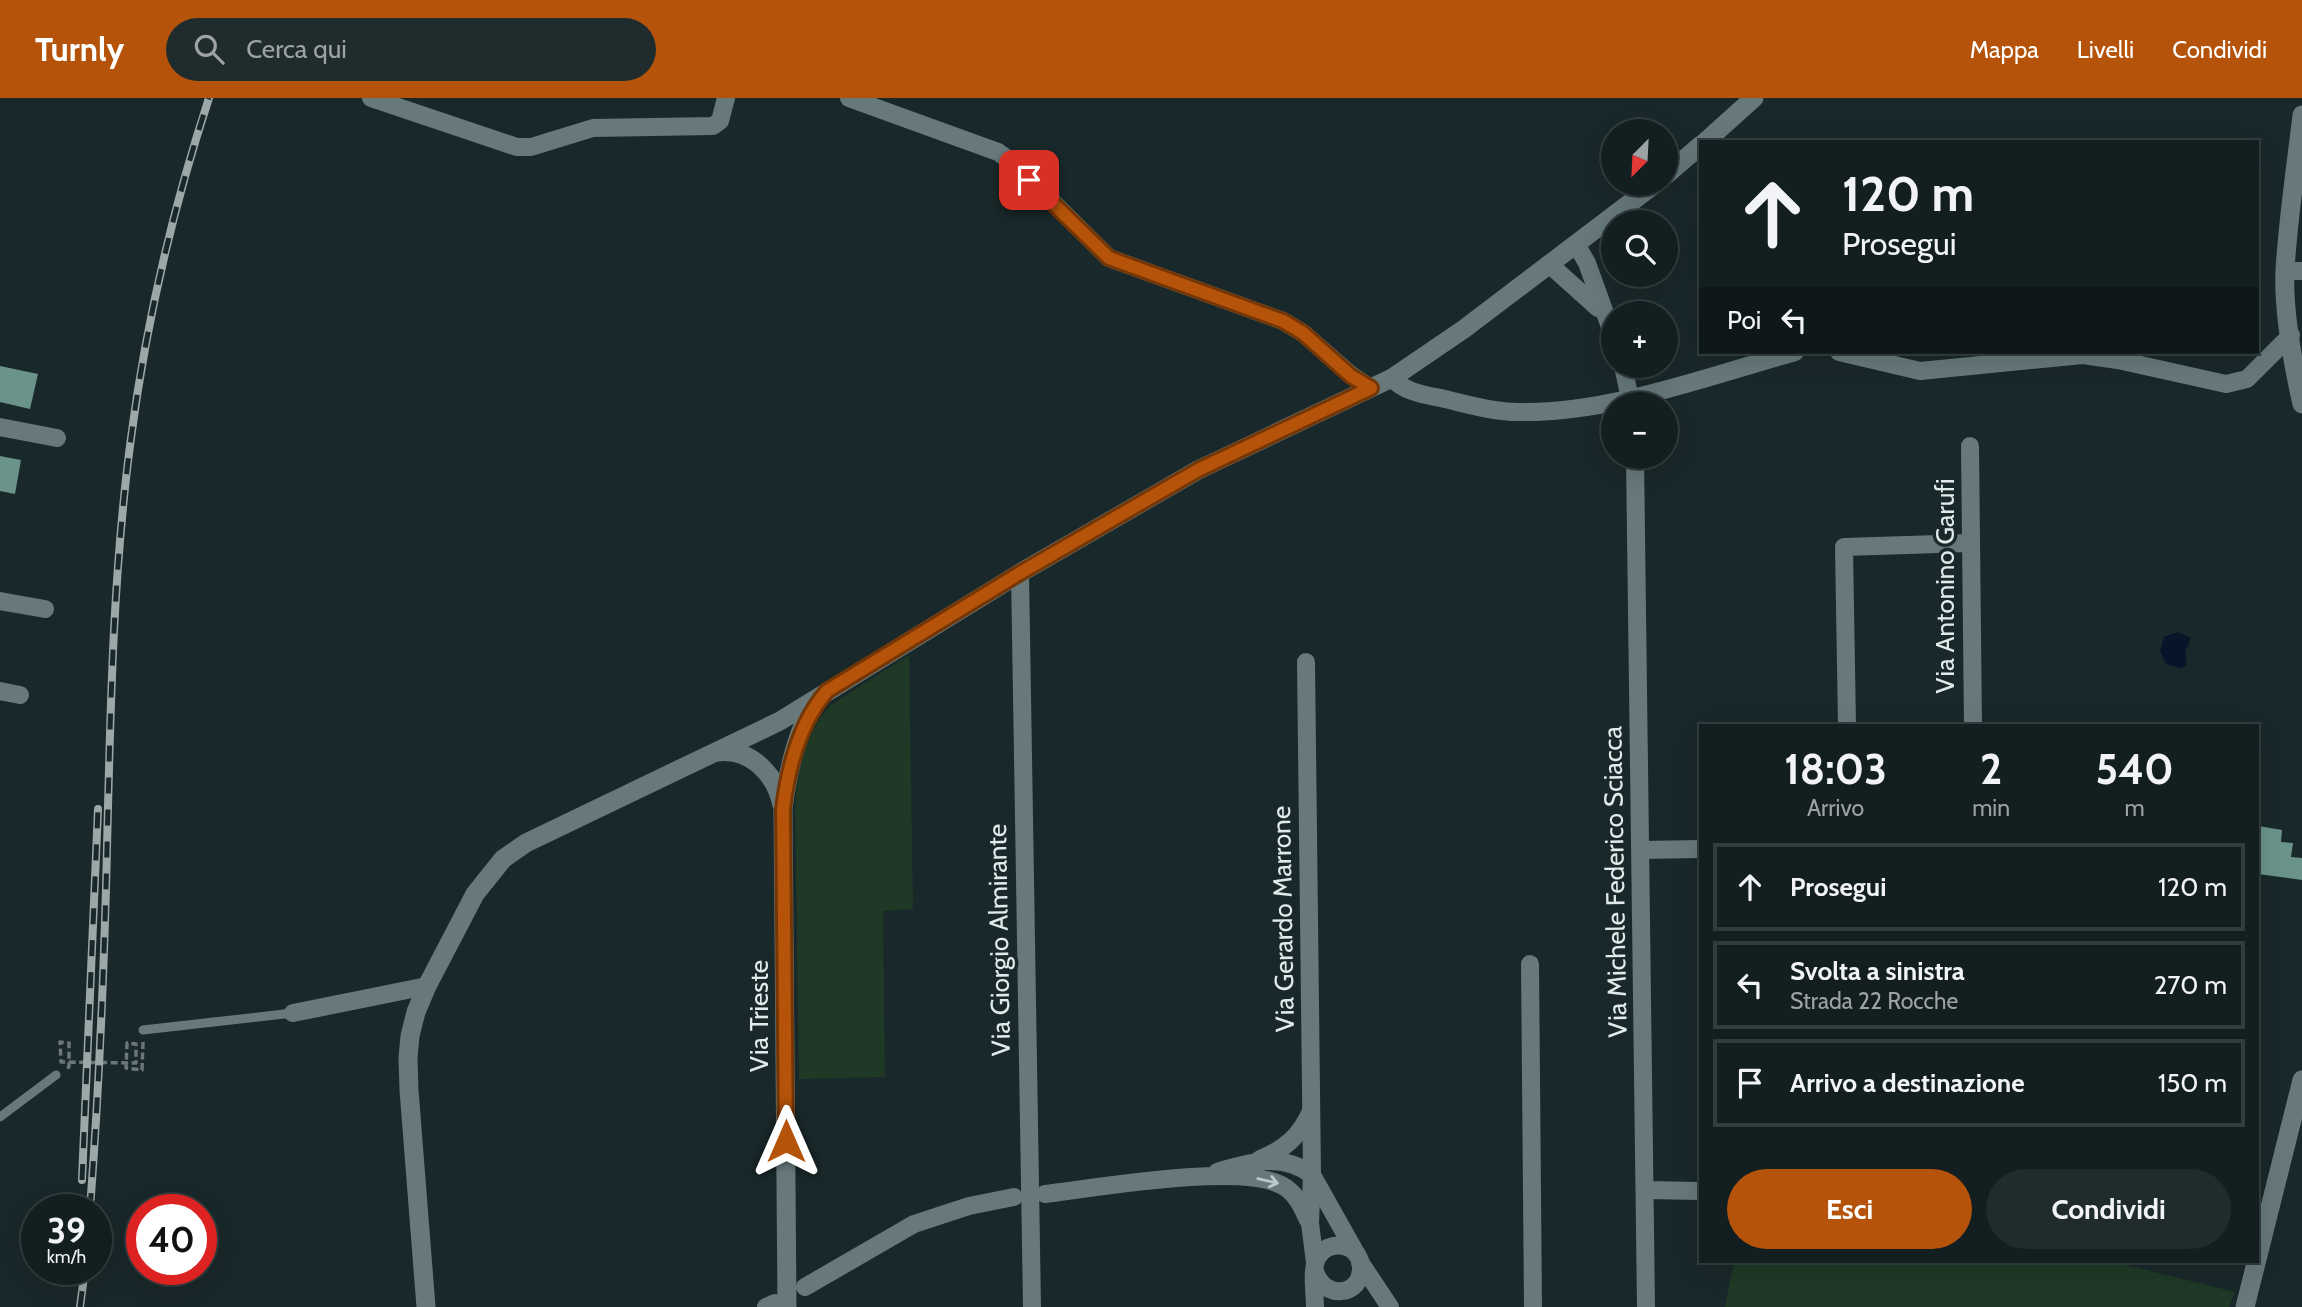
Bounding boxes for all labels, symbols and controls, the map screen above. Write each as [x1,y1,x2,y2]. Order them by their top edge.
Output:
search box [166,18,656,81]
text: Turnly [35,29,124,69]
icon: search [190,30,228,68]
text: Cerca qui [246,33,347,65]
text: Mappa [1970,35,2039,64]
text: Livelli [2077,35,2134,64]
text: Condividi [2172,35,2267,64]
north arrow [1601,119,1678,196]
map controls [1601,119,1678,469]
pin [999,150,1059,210]
icon: arrive [1010,161,1048,199]
text: 120 m [1842,164,1974,223]
icon: ahead [1727,168,1818,259]
button: search [1601,210,1678,287]
text: Prosegui [1842,224,1956,263]
button: + [1601,301,1678,378]
icon: left [1775,301,1813,339]
text: Poi [1727,304,1761,336]
button: − [1601,392,1678,469]
street label: Via Antonino Garufi [1929,479,1961,693]
street label: Via Michele Federico Sciacca [1596,725,1634,1038]
text: 18:03 [1784,743,1887,795]
text: 2 [1980,743,2002,795]
text: 540 [2095,743,2174,795]
text: Arrivo [1807,794,1864,822]
text: min [1972,794,2010,822]
text: m [2124,794,2145,822]
street label: Via Gerardo Marrone [1265,806,1301,1032]
street label: Via Giorgio Almirante [981,824,1017,1056]
icon: ahead [1731,868,1769,906]
text: Prosegui [1790,871,1886,903]
text: 120 m [2158,871,2227,903]
text: Svolta a sinistra [1790,955,1965,987]
street label: Via Trieste [743,960,775,1072]
icon: left [1731,966,1769,1004]
text: 270 m [2154,969,2227,1001]
text: Strada 22 Rocche [1790,987,1958,1015]
icon: arrive [1731,1064,1769,1102]
text: Arrivo a destinazione [1790,1067,2025,1099]
text: 150 m [2158,1067,2227,1099]
position arrow [749,1104,823,1178]
button: Esci [1727,1169,1972,1249]
button: Condividi [1986,1169,2231,1249]
one-way arrow [1256,1176,1278,1189]
speed limit sign: 40 [126,1194,217,1285]
text: 39 [47,1209,86,1252]
text: km/h [47,1246,86,1268]

